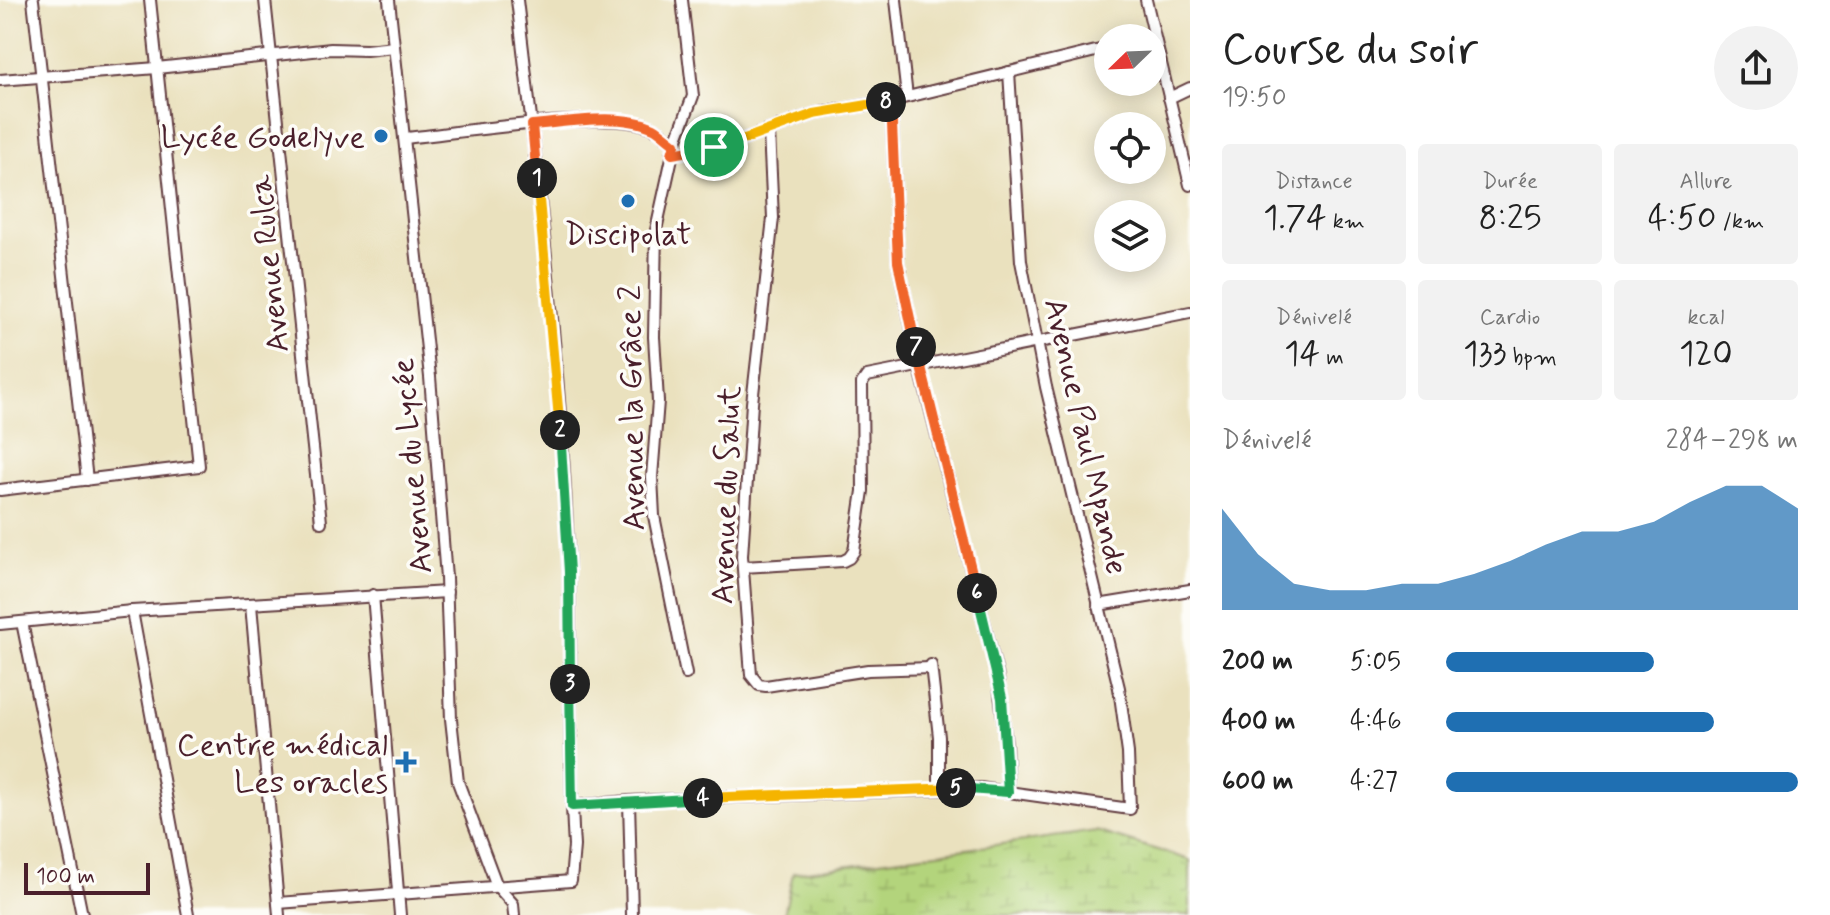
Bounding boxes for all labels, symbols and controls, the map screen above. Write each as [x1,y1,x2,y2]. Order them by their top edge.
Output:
text: Course du soir [1222,22,1478,80]
north arrow [1094,24,1166,96]
map controls [1094,24,1166,272]
button: share [1714,26,1798,110]
text: 19:50 [1222,81,1287,115]
pin: 8 [866,82,906,122]
text: 8 [880,88,892,116]
button: locate [1094,112,1166,184]
pin [680,113,748,181]
place label: Lycée Godelyve [161,117,365,159]
icon: arrive [692,125,736,169]
marker: Lycée Godelyve [372,127,390,145]
pin: 1 [517,158,557,198]
text: 1 [532,164,542,192]
text: Distance [1275,168,1353,196]
text: Durée [1482,168,1538,196]
text: Allure [1680,168,1732,196]
street label: Avenue Rulca [240,172,300,355]
marker: Discipolat [619,192,637,210]
text: 1.74 [1263,196,1327,241]
text: 8:25 [1478,196,1542,241]
text: 4:50 [1648,196,1717,241]
button: layers [1094,200,1166,272]
text: km [1327,208,1365,236]
text: /km [1717,208,1764,236]
place label: Discipolat [565,214,691,256]
street label: Avenue la Grâce 2 [610,285,656,531]
street label: Avenue Paul Mpande [1033,294,1137,579]
text: Dénivelé [1276,304,1352,332]
text: Cardio [1480,304,1540,332]
text: kcal [1688,304,1724,332]
pin: 7 [896,327,936,367]
text: 14 [1284,332,1320,377]
text: 133 [1463,332,1507,377]
text: 120 [1679,332,1733,377]
text: 7 [909,333,923,361]
text: m [1320,344,1344,372]
text: bpm [1507,344,1557,372]
street label: Avenue du Lycée [383,356,443,575]
street label: Avenue du Salut [702,385,752,605]
pin: 2 [540,410,580,450]
text: 2 [555,416,565,444]
text: Dénivelé [1222,424,1312,458]
text: 284–298 m [1666,424,1798,458]
pin: 6 [957,573,997,613]
text: 6 [971,579,983,607]
text: 200 m [1222,645,1293,679]
text: 5:05 [1350,645,1401,679]
pin: 3 [550,664,590,704]
text: 3 [565,670,575,698]
text: 400 m [1222,705,1295,739]
text: 4:46 [1350,705,1402,739]
place label: Centre médical Les oracles [177,725,388,804]
marker: Centre médical Les oracles [395,751,417,773]
text: 600 m [1222,765,1294,799]
text: 4:27 [1350,765,1398,799]
pin: 5 [936,768,976,808]
text: 5 [949,774,963,802]
pin: 4 [683,778,723,818]
text: 4 [697,784,709,812]
scale bar [24,859,150,895]
text: 100 m [36,863,95,891]

